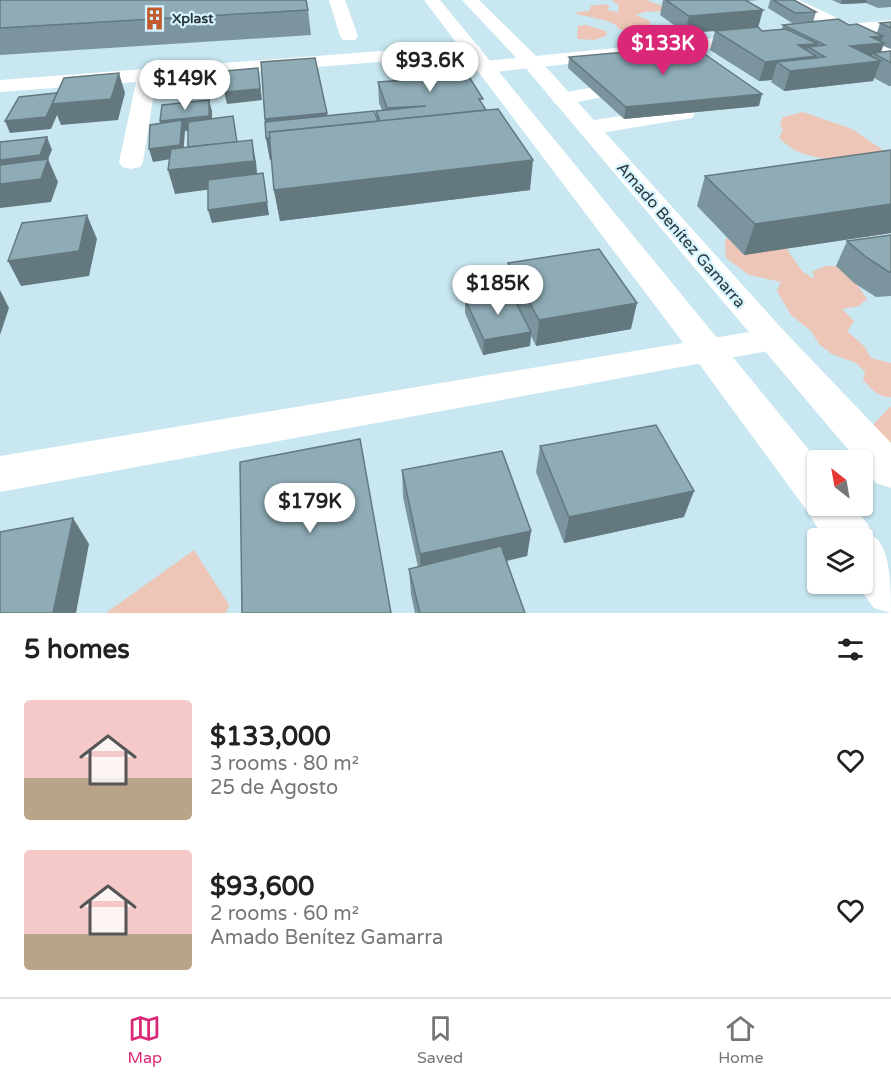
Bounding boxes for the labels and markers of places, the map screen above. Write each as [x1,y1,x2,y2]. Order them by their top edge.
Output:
building icon: Xplast [141,5,167,31]
place label: Xplast [172,10,214,27]
pin: $133K [621,25,705,76]
pin: $93.6K [381,42,479,93]
pin: $149K [143,60,227,111]
pin: $185K [456,265,540,316]
pin: $179K [268,483,352,534]

